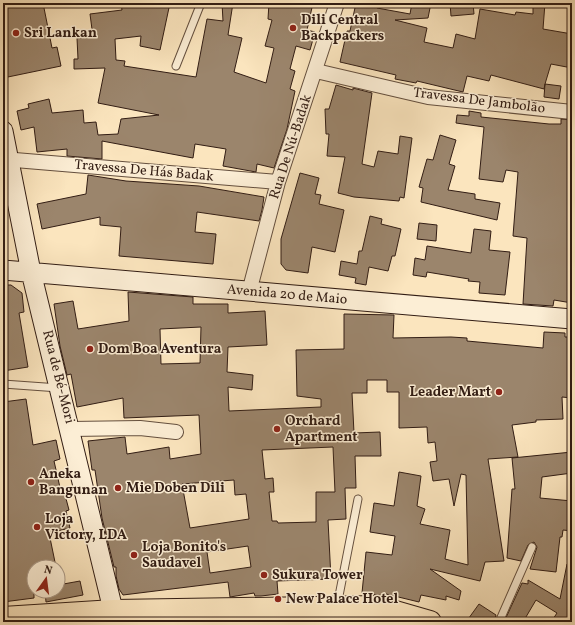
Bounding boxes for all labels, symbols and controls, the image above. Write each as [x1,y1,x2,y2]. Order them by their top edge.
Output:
place label: Dili Central Backpackers [301,11,384,46]
marker: Dili Central Backpackers [288,23,298,33]
place label: Sri Lankan [24,24,97,43]
marker: Sri Lankan [11,28,21,38]
street label: Travessa De Jambolão [412,83,546,119]
street label: Rua De Nú-Badak [265,92,317,202]
street label: Travessa De Hás Badak [74,155,215,187]
street label: Avenida 20 de Maio [226,280,348,310]
street label: Rua de Bé-Mori [37,328,79,426]
place label: Dom Boa Aventura [98,340,222,359]
marker: Dom Boa Aventura [85,344,95,354]
place label: Leader Mart [410,383,491,402]
marker: Leader Mart [494,387,504,397]
place label: Orchard Apartment [285,412,358,447]
marker: Orchard Apartment [272,424,282,434]
place label: Aneka Bangunan [39,465,108,500]
marker: Aneka Bangunan [26,477,36,487]
place label: Mie Doben Dili [126,479,225,498]
marker: Mie Doben Dili [113,483,123,493]
place label: Loja Victory, LDA [45,510,127,545]
marker: Loja Victory, LDA [32,522,42,532]
place label: Loja Bonito's Saudavel [142,538,226,573]
marker: Loja Bonito's Saudavel [129,550,139,560]
north arrow [26,559,66,599]
text: N [42,563,54,579]
place label: Sukura Tower [272,566,363,585]
marker: Sukura Tower [259,570,269,580]
place label: New Palace Hotel [286,590,399,609]
marker: New Palace Hotel [273,594,283,604]

